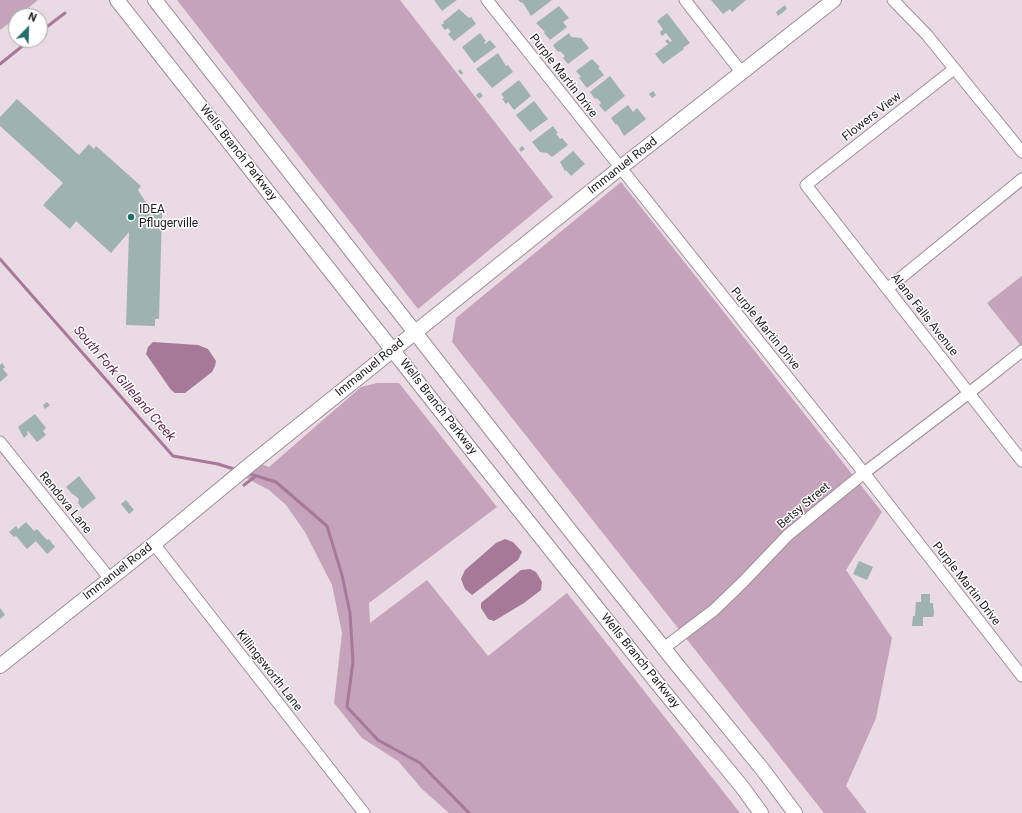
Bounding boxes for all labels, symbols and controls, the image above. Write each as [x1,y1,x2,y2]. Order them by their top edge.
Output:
north arrow [8,8,48,48]
text: N [26,10,39,25]
street label: Purple Martin Drive [526,31,600,121]
street label: Flowers View [840,89,904,145]
street label: Wells Branch Parkway [196,102,280,204]
street label: Immanuel Road [586,135,660,197]
place label: IDEA Pflugerville [139,203,198,231]
marker: IDEA Pflugerville [126,212,136,222]
street label: Alana Falls Avenue [887,271,961,359]
street label: Purple Martin Drive [727,285,803,373]
water label: South Fork Gilleland Creek [70,323,178,445]
street label: Immanuel Road [333,336,407,400]
street label: Wells Branch Parkway [396,356,480,458]
street label: Rendova Lane [36,469,94,537]
street label: Betsy Street [775,480,833,532]
street label: Purple Martin Drive [929,539,1003,629]
street label: Immanuel Road [81,541,155,603]
street label: Wells Branch Parkway [597,611,683,711]
street label: Killingsworth Lane [233,628,305,714]

